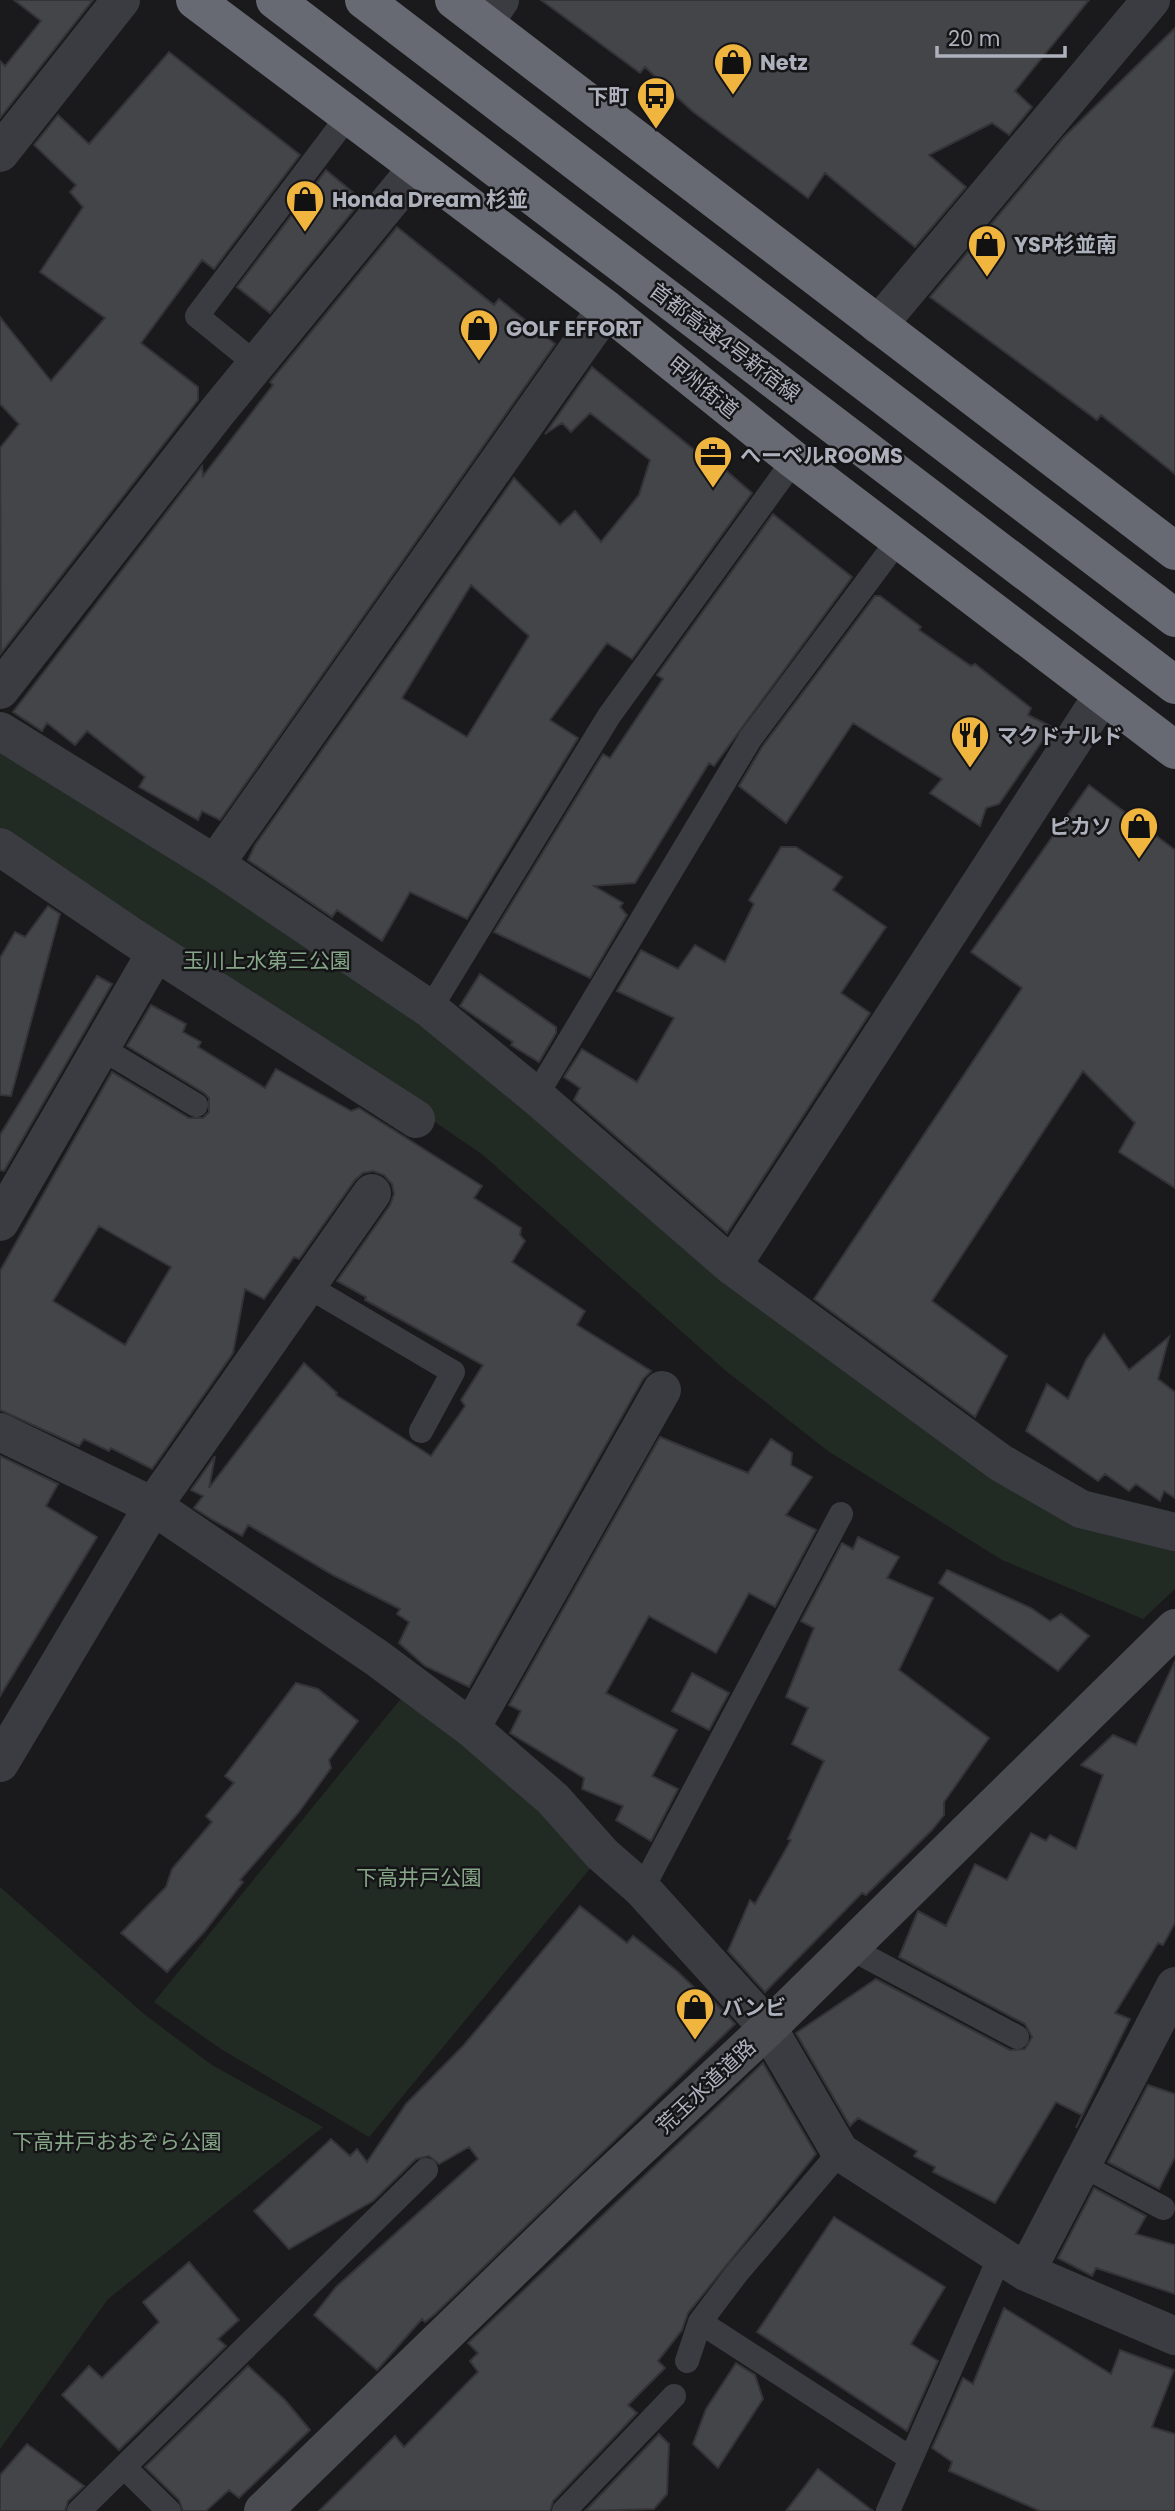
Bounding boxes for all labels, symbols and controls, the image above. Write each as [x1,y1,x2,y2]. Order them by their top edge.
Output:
scale bar [937,14,1065,58]
text: 20 m [948,24,1001,53]
shop icon: Netz [712,41,754,96]
place label: Netz [760,48,808,77]
bus stop icon: 下町 [635,75,677,130]
place label: 下町 [587,82,629,111]
shop icon: Honda Dream 杉並 [284,178,326,233]
place label: Honda Dream 杉並 [332,185,528,214]
shop icon: YSP杉並南 [966,223,1008,278]
place label: YSP杉並南 [1014,230,1117,259]
street label: 首都高速4号新宿線 [644,276,806,408]
shop icon: GOLF EFFORT [458,307,500,362]
place label: GOLF EFFORT [506,314,641,343]
street label: 甲州街道 [661,349,745,425]
office icon: へーベルROOMS [692,434,734,489]
place label: へーベルROOMS [740,441,903,470]
restaurant icon: マクドナルド [949,714,991,769]
place label: マクドナルド [997,721,1123,750]
shop icon: ピカソ [1118,805,1160,860]
place label: ピカソ [1049,812,1112,841]
park label: 玉川上水第三公園 [183,946,351,975]
park label: 下高井戸公園 [356,1863,482,1892]
shop icon: バンビ [674,1986,716,2041]
place label: バンビ [722,1993,786,2022]
street label: 荒玉水道道路 [650,2032,762,2140]
park label: 下高井戸おおぞら公園 [12,2127,222,2156]

